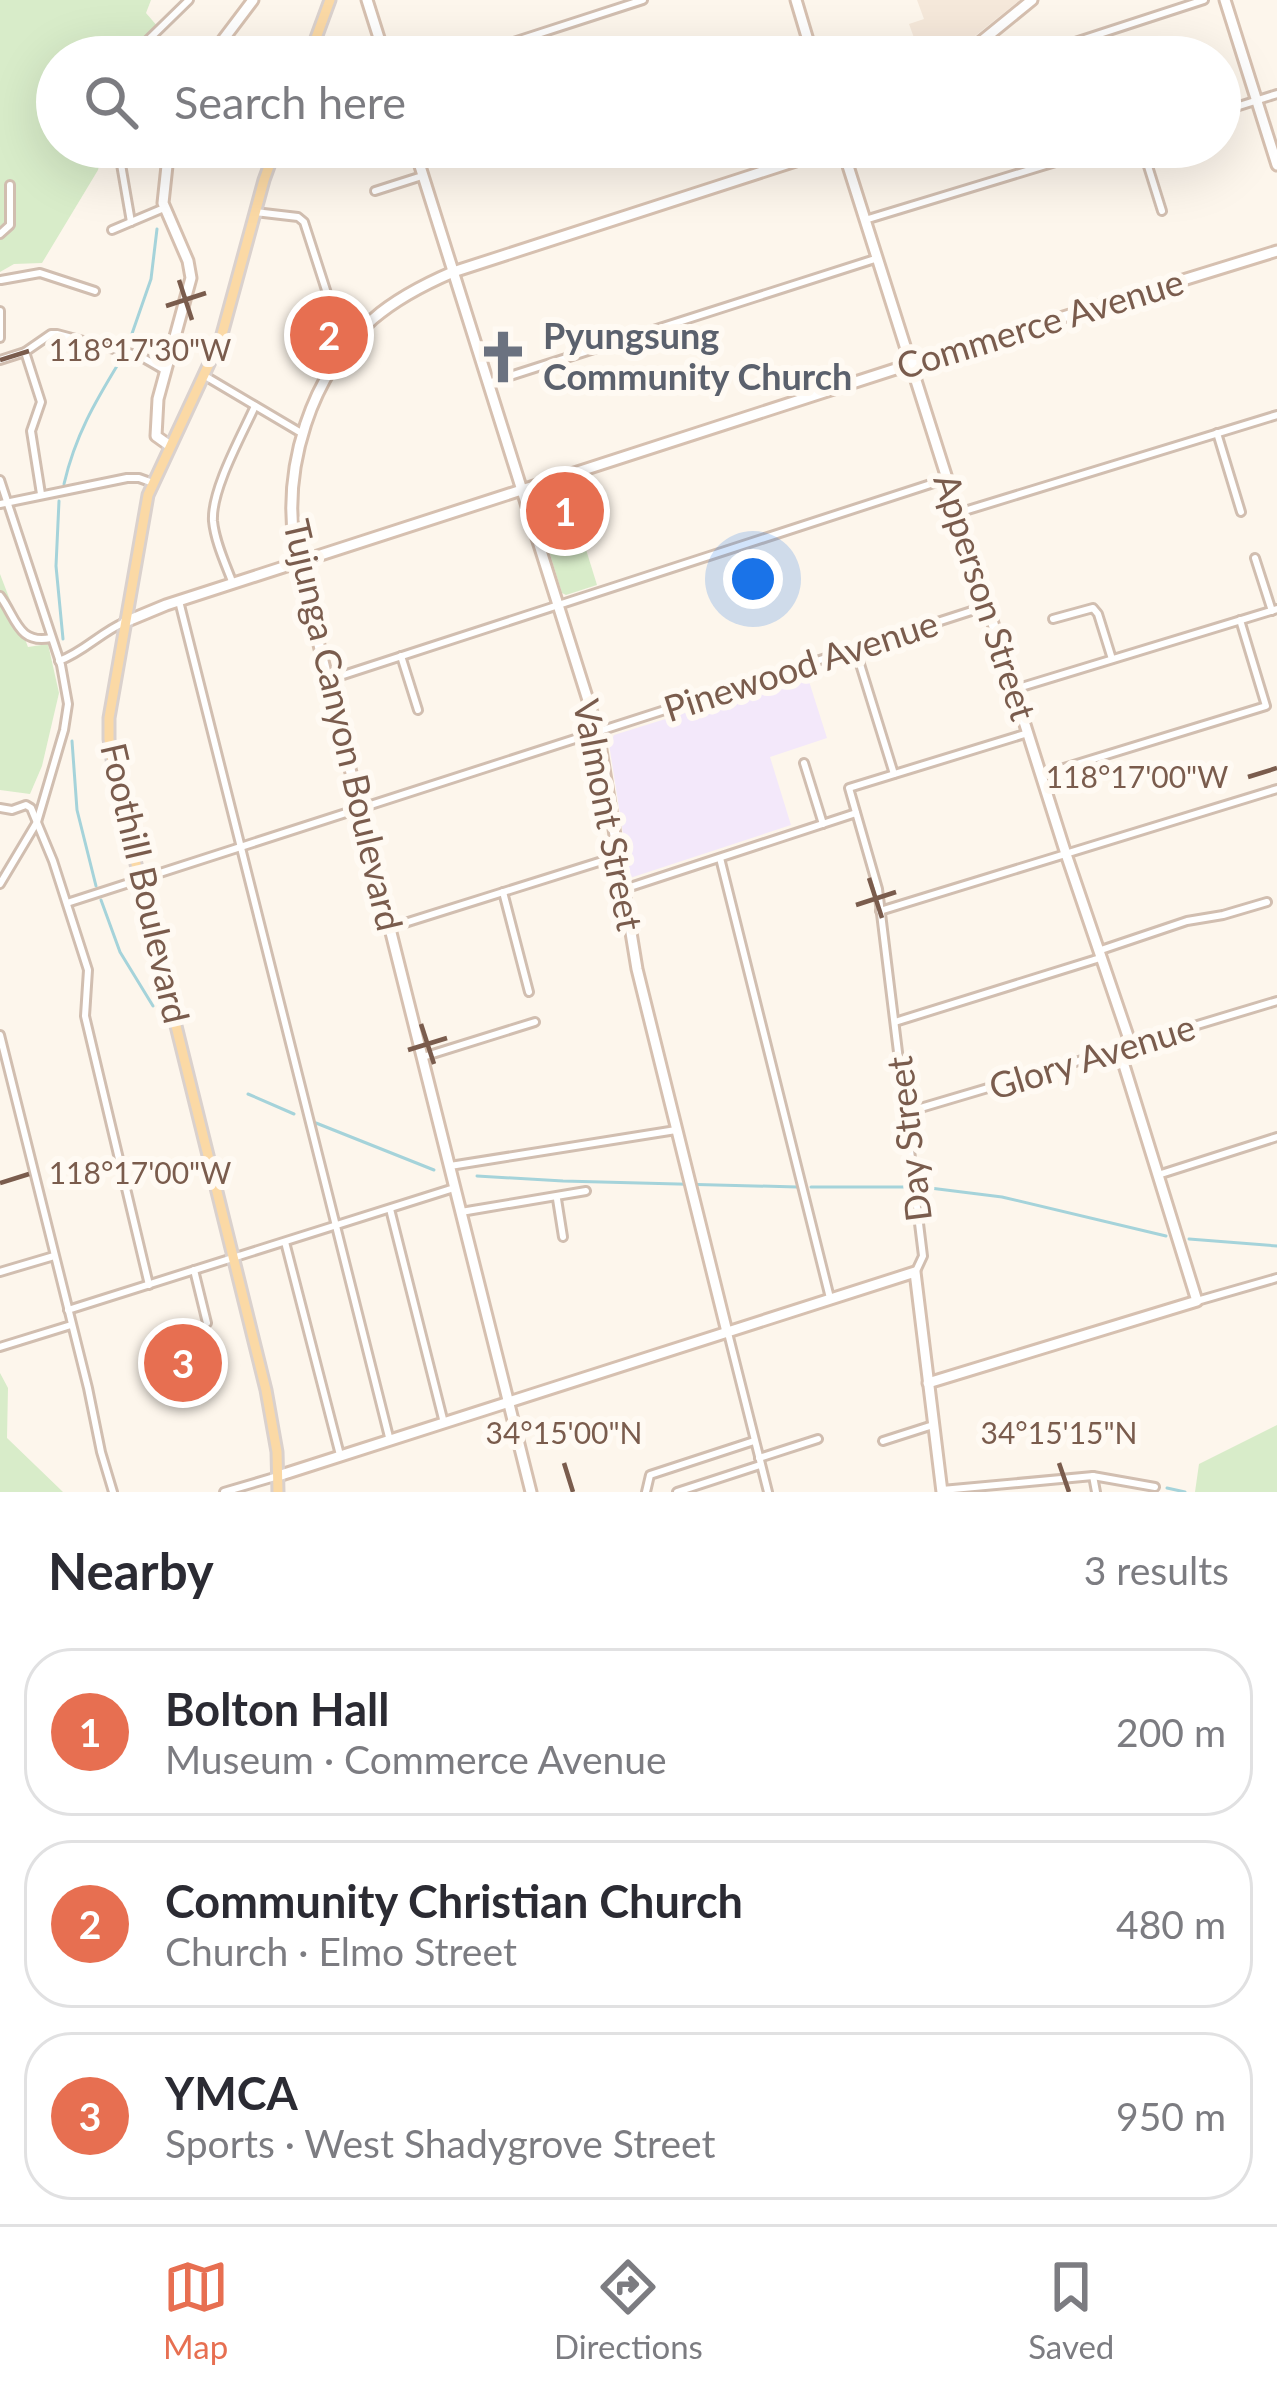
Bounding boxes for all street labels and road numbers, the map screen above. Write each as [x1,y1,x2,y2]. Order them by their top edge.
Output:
street label: Commerce Avenue [891,258,1189,388]
street label: Apperson Street [925,468,1047,726]
street label: Tujunga Canyon Boulevard [275,515,413,935]
street label: Pinewood Avenue [658,600,943,730]
street label: Valmont Street [565,695,653,934]
street label: Foothill Boulevard [92,738,200,1027]
street label: Glory Avenue [983,1004,1200,1108]
street label: Day Street [876,1054,940,1224]

